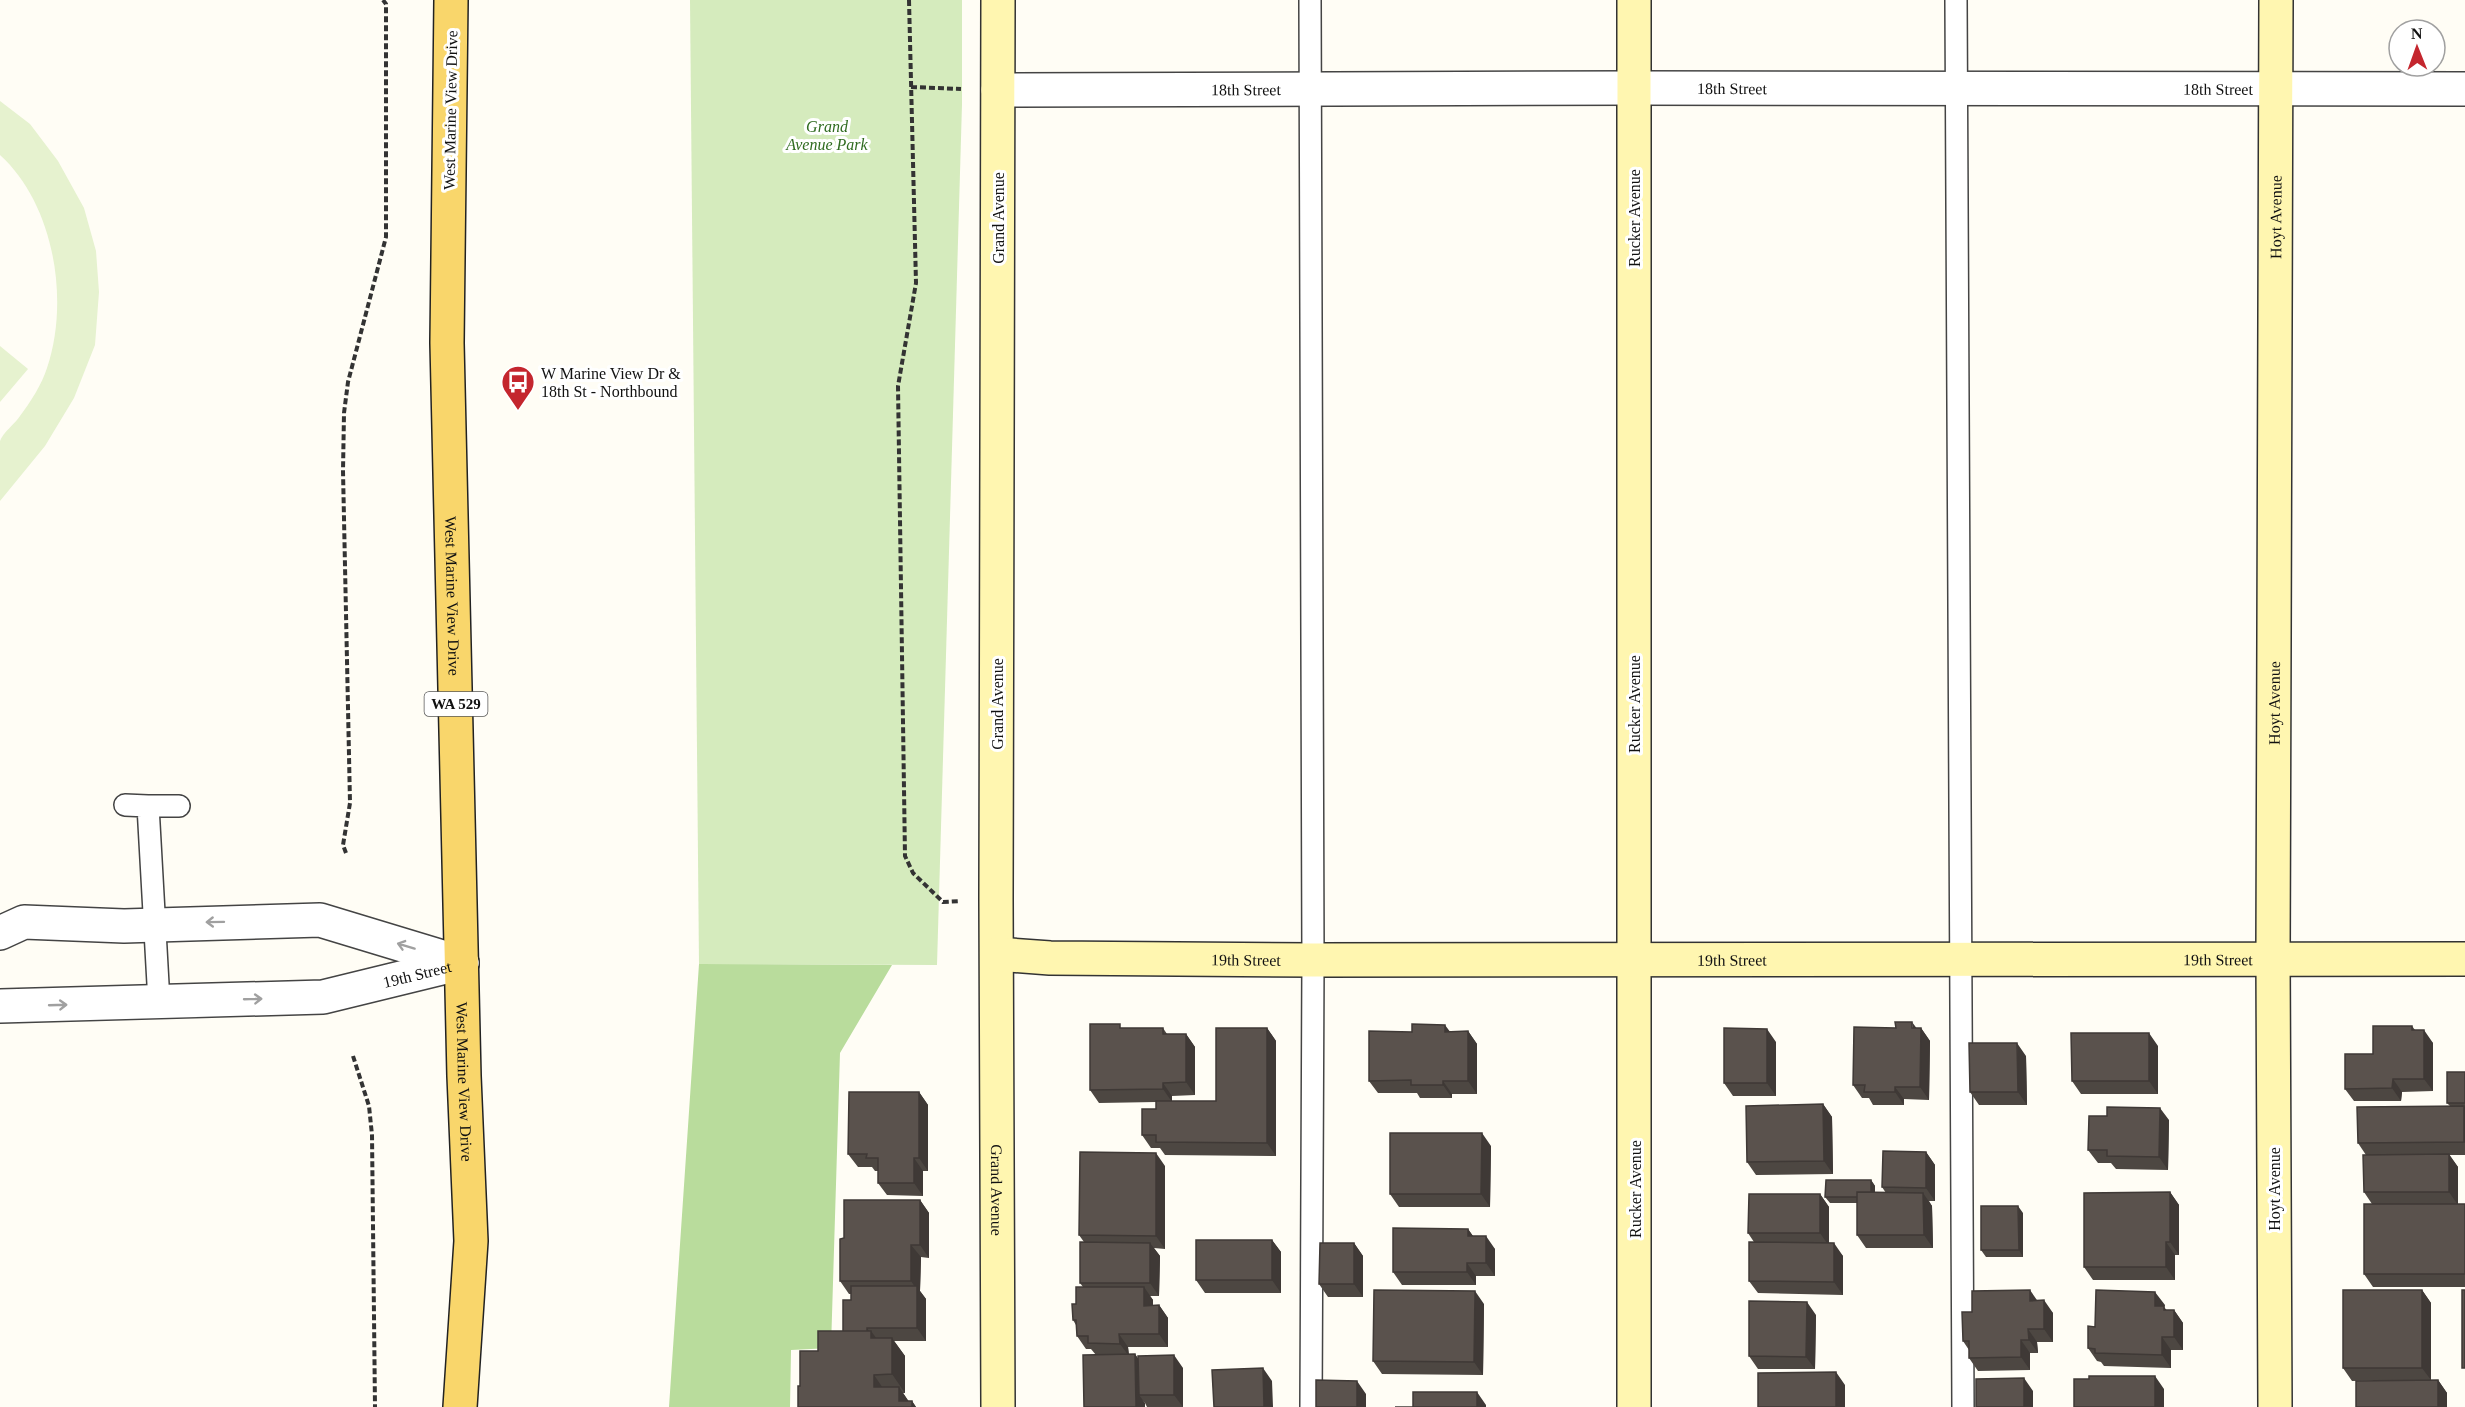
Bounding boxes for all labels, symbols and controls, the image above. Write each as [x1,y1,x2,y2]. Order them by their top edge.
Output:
north arrow [2387,18,2447,78]
text: N [2411,25,2423,42]
street label: West Marine View Drive [441,30,460,190]
street label: 18th Street [1697,80,1767,97]
street label: 18th Street [1211,81,1281,98]
street label: 18th Street [2183,81,2253,98]
park label: Grand Avenue Park [785,118,869,153]
street label: Rucker Avenue [1626,169,1643,267]
street label: Grand Avenue [990,172,1007,264]
street label: Hoyt Avenue [2267,175,2285,259]
bus stop icon: W Marine View Dr & 18th St - Northbound [500,364,536,411]
place label: W Marine View Dr & 18th St - Northbound [541,365,681,400]
street label: West Marine View Drive [442,516,463,676]
street label: Rucker Avenue [1626,655,1643,753]
street label: Grand Avenue [989,658,1006,750]
street label: Hoyt Avenue [2266,661,2284,745]
road number: WA 529 [424,692,488,716]
one-way arrow [205,917,225,928]
one-way arrow [397,940,416,951]
street label: 19th Street [1211,951,1281,969]
street label: 19th Street [2183,951,2253,968]
street label: 19th Street [1697,952,1767,969]
street label: 19th Street [381,958,454,991]
one-way arrow [243,994,263,1005]
one-way arrow [48,999,68,1011]
street label: West Marine View Drive [453,1002,476,1162]
street label: Rucker Avenue [1627,1140,1644,1238]
street label: Grand Avenue [988,1144,1005,1236]
street label: Hoyt Avenue [2266,1147,2284,1231]

